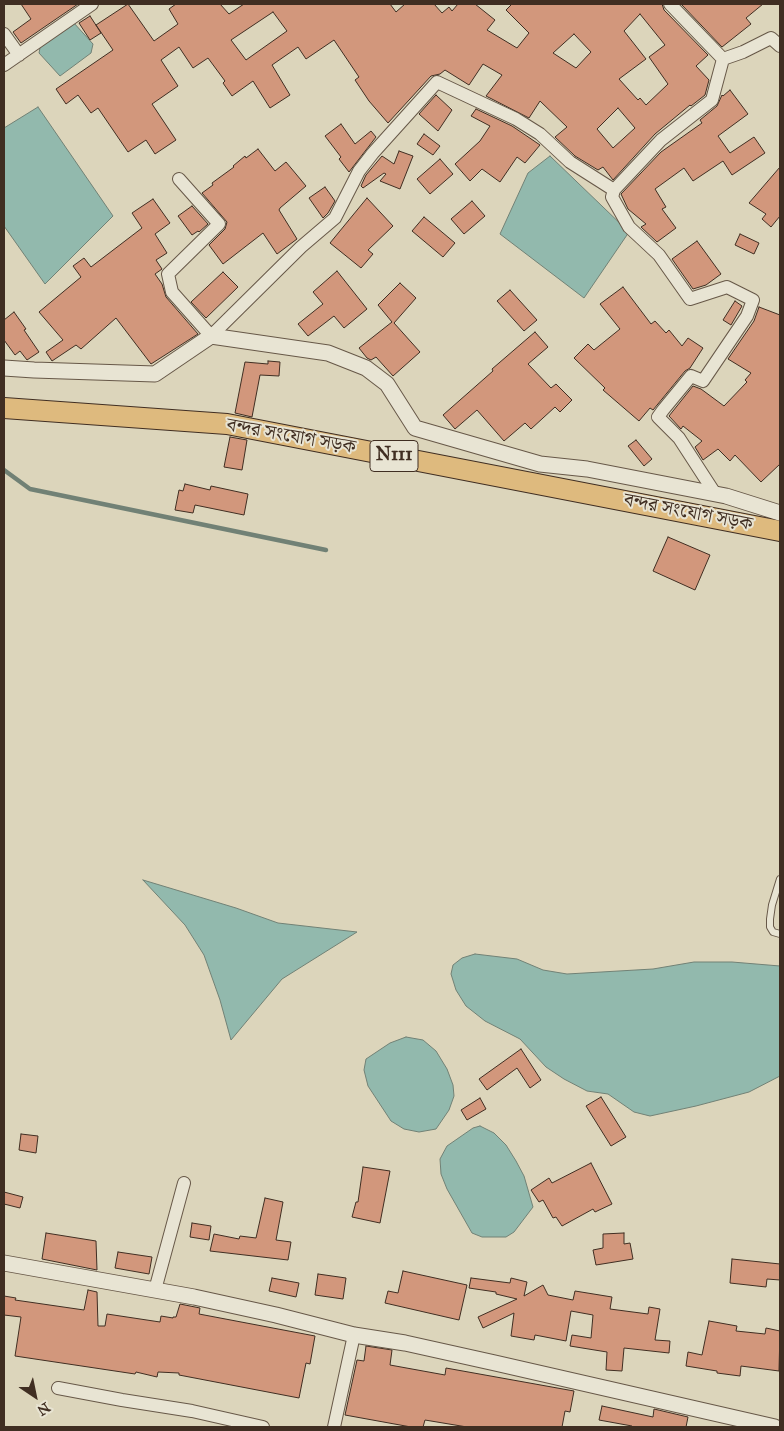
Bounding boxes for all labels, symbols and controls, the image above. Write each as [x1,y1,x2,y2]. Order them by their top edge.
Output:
street label: বন্দর সংযোগ সড়ক [225,414,357,460]
road number: N111 [370,441,418,472]
street label: বন্দর সংযোগ সড়ক [622,489,754,537]
north arrow [10,1371,60,1421]
text: N [34,1398,53,1419]

